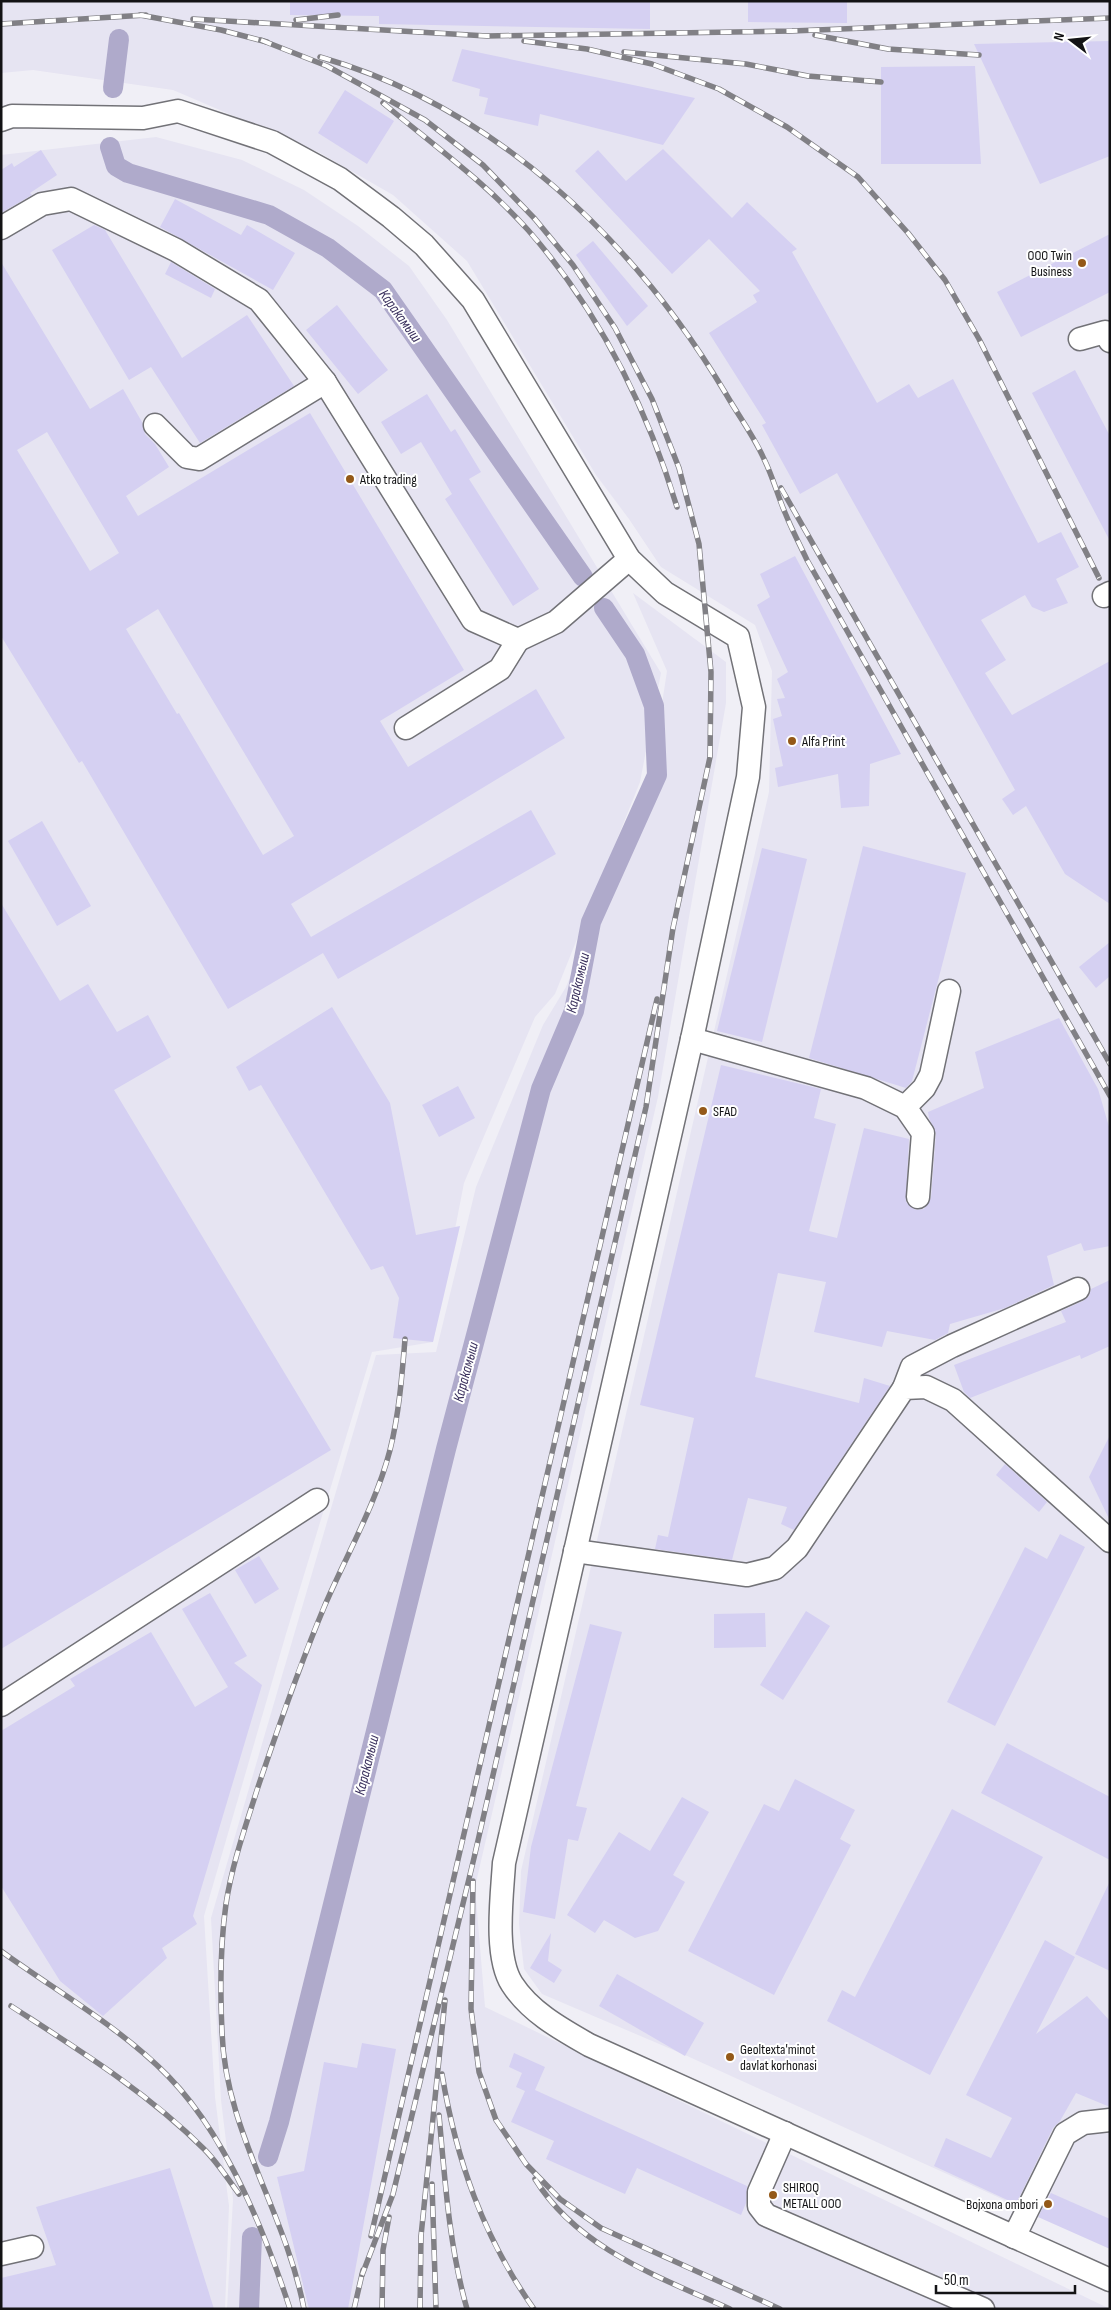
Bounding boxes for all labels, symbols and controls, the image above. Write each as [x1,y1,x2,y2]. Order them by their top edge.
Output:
north arrow [1046,15,1096,65]
text: N [1050,31,1068,42]
place label: ООО Twin Business [1028,247,1072,280]
marker: ООО Twin Business [1076,257,1088,269]
water label: Каракамыш [374,286,426,347]
place label: Atko trading [359,471,417,488]
marker: Atko trading [344,473,356,485]
place label: Alfa Print [801,733,845,750]
marker: Alfa Print [786,735,798,747]
water label: Каракамыш [562,950,594,1015]
place label: SFAD [713,1103,737,1120]
marker: SFAD [697,1105,709,1117]
water label: Каракамыш [449,1339,483,1404]
water label: Каракамыш [350,1732,384,1797]
place label: Geoltexta'minot davlat korhonasi [740,2041,817,2074]
marker: Geoltexta'minot davlat korhonasi [724,2051,736,2063]
place label: SHIROQ METALL ООО [783,2179,842,2212]
marker: SHIROQ METALL ООО [767,2189,779,2201]
place label: Bojxona ombori [966,2196,1038,2213]
marker: Bojxona ombori [1042,2198,1054,2210]
scale bar [936,2262,1075,2294]
text: 50 m [944,2271,969,2290]

